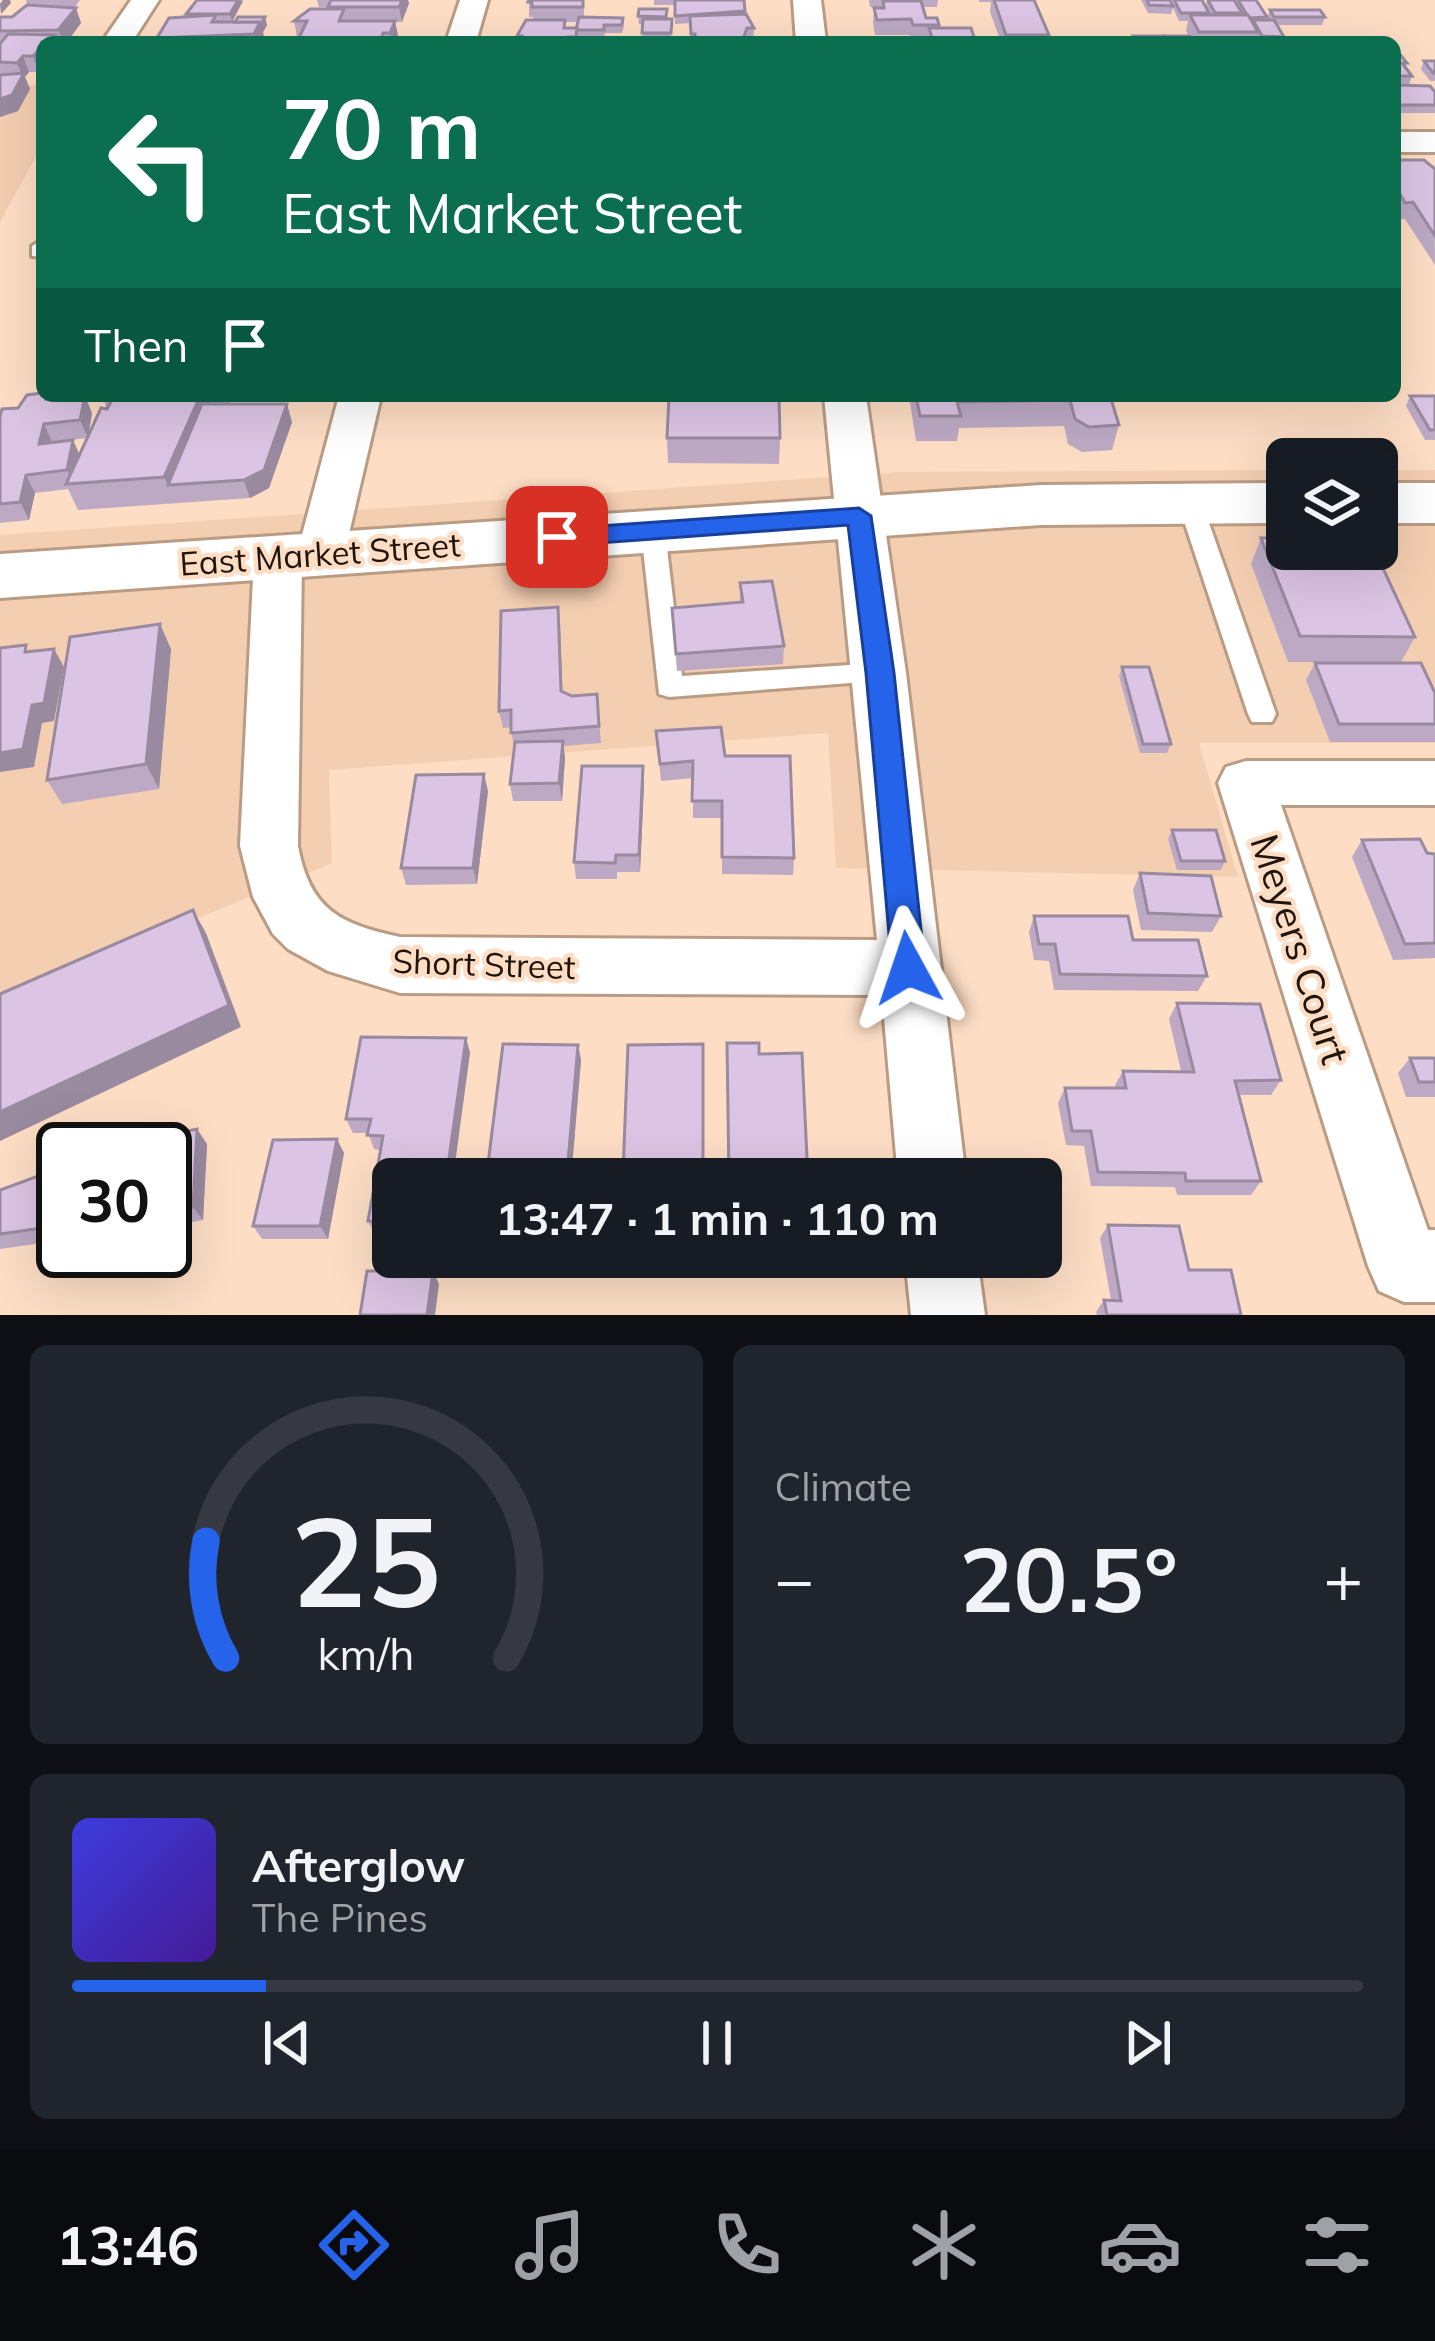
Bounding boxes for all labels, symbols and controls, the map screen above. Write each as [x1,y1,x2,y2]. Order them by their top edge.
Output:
text: 70 m [282,75,481,180]
icon: left [84,84,240,240]
text: East Market Street [282,179,742,247]
icon: arrive [212,312,278,378]
text: Then [84,317,188,373]
map controls [1266,438,1398,570]
button: layers [1266,438,1398,570]
pin [506,486,608,588]
icon: arrive [524,504,590,570]
street label: East Market Street [178,523,462,584]
street label: Meyers Court [1240,828,1361,1070]
position arrow [845,905,971,1031]
street label: Short Street [392,940,576,987]
speed limit sign: 30 [36,1122,192,1278]
text: 13:47 · 1 min · 110 m [495,1190,939,1246]
text: Climate [775,1462,912,1511]
text: 25 [291,1482,441,1638]
text: 20.5° [960,1522,1178,1635]
text: − [775,1537,814,1620]
text: + [1323,1537,1363,1620]
text: km/h [318,1626,415,1680]
text: Afterglow [252,1837,465,1893]
text: The Pines [252,1893,428,1942]
icon: previous [254,2010,320,2076]
icon: pause [684,2010,750,2076]
icon: next [1115,2010,1181,2076]
icon: directions [312,2203,396,2287]
icon: music [508,2203,592,2287]
icon: phone [705,2203,789,2287]
icon: climate [902,2203,986,2287]
icon: car [1098,2203,1182,2287]
icon: filters [1295,2203,1379,2287]
text: 13:46 [56,2211,199,2279]

